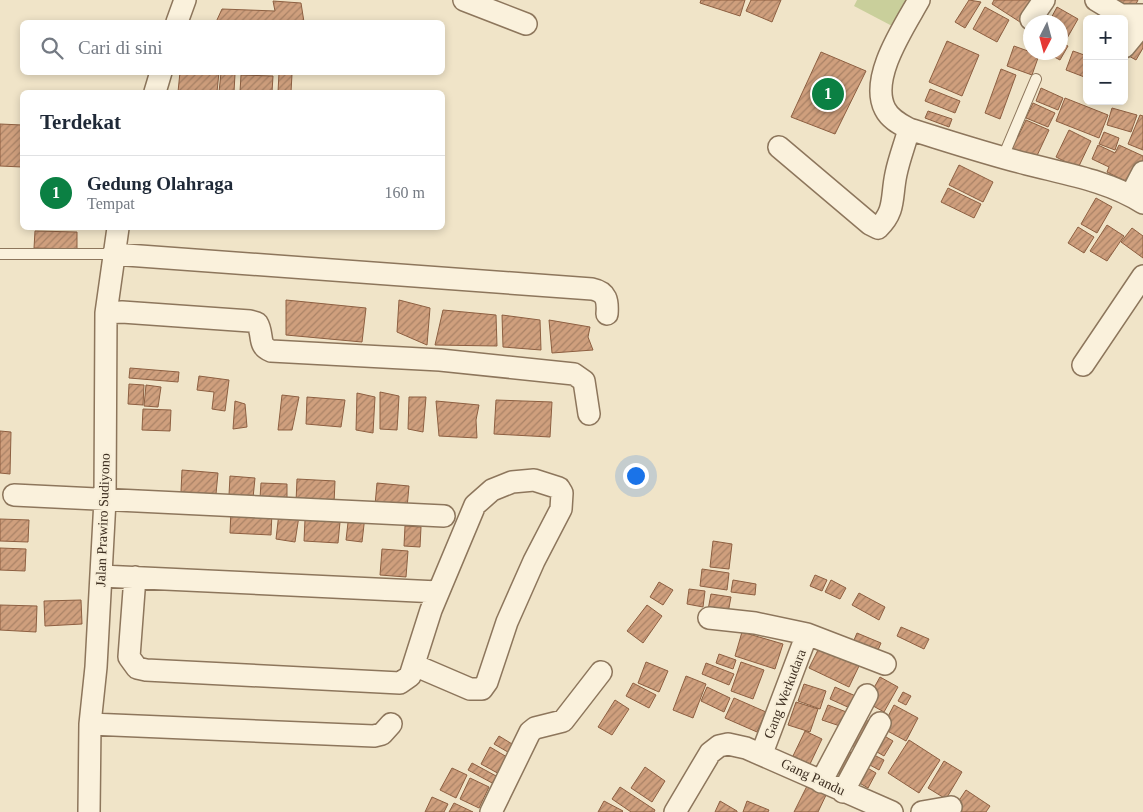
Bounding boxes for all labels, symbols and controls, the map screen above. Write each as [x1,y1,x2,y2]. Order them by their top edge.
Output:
north arrow [1023,15,1068,60]
map controls [1083,15,1128,105]
button: + [1083,15,1128,60]
search box [20,20,445,75]
icon: search [38,34,66,62]
text: Cari di sini [78,37,162,58]
button: − [1083,60,1128,105]
pin: 1 [812,75,844,113]
text: Terdekat [40,110,121,134]
text: Gedung Olahraga [87,173,233,194]
text: 1 [52,184,60,201]
text: 160 m [385,184,425,201]
text: Tempat [87,195,135,212]
street label: Jalan Prawiro Sudiyono [93,453,113,587]
your location [623,463,649,489]
street label: Gang Werkudara [761,646,809,741]
street label: Gang Pandu [779,756,847,798]

